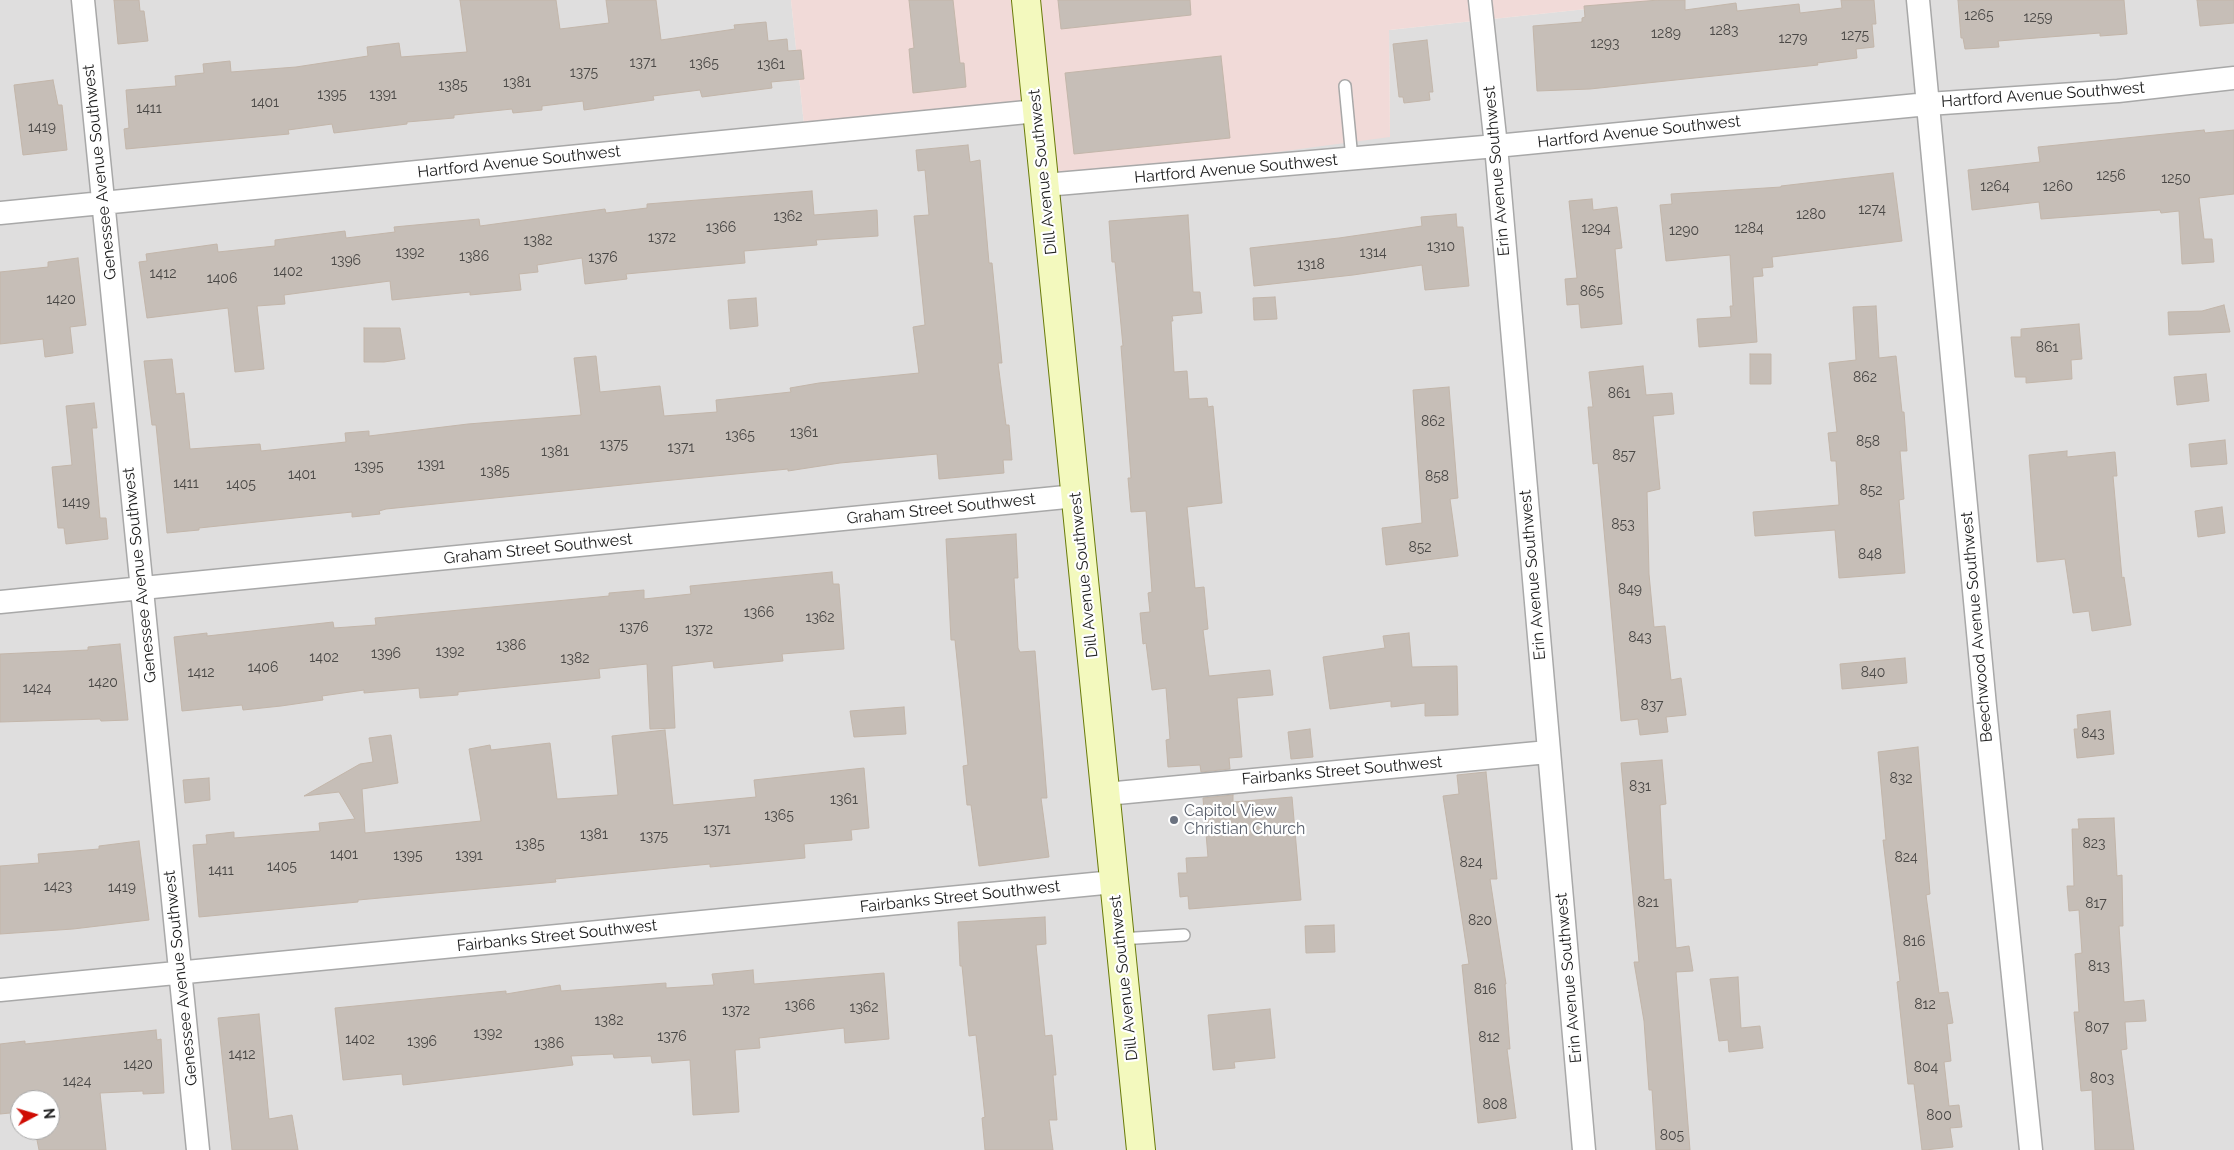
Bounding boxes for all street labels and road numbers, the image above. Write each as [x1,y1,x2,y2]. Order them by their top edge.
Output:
street label: Genessee Avenue Southwest [79,63,121,281]
street label: Hartford Avenue Southwest [1941,78,2145,112]
street label: Erin Avenue Southwest [1480,85,1514,257]
street label: Dill Avenue Southwest [1025,88,1061,256]
street label: Hartford Avenue Southwest [1537,112,1741,152]
street label: Hartford Avenue Southwest [417,142,621,182]
street label: Hartford Avenue Southwest [1134,151,1338,187]
street label: Genessee Avenue Southwest [119,466,161,684]
street label: Erin Avenue Southwest [1516,489,1550,661]
street label: Graham Street Southwest [846,490,1036,528]
street label: Dill Avenue Southwest [1066,491,1102,659]
street label: Beechwood Avenue Southwest [1957,511,1997,743]
street label: Graham Street Southwest [443,530,633,568]
street label: Fairbanks Street Southwest [1241,753,1443,789]
street label: Genessee Avenue Southwest [160,869,202,1087]
street label: Fairbanks Street Southwest [859,877,1061,917]
street label: Erin Avenue Southwest [1552,892,1586,1064]
street label: Dill Avenue Southwest [1106,894,1142,1062]
street label: Fairbanks Street Southwest [456,916,658,956]

